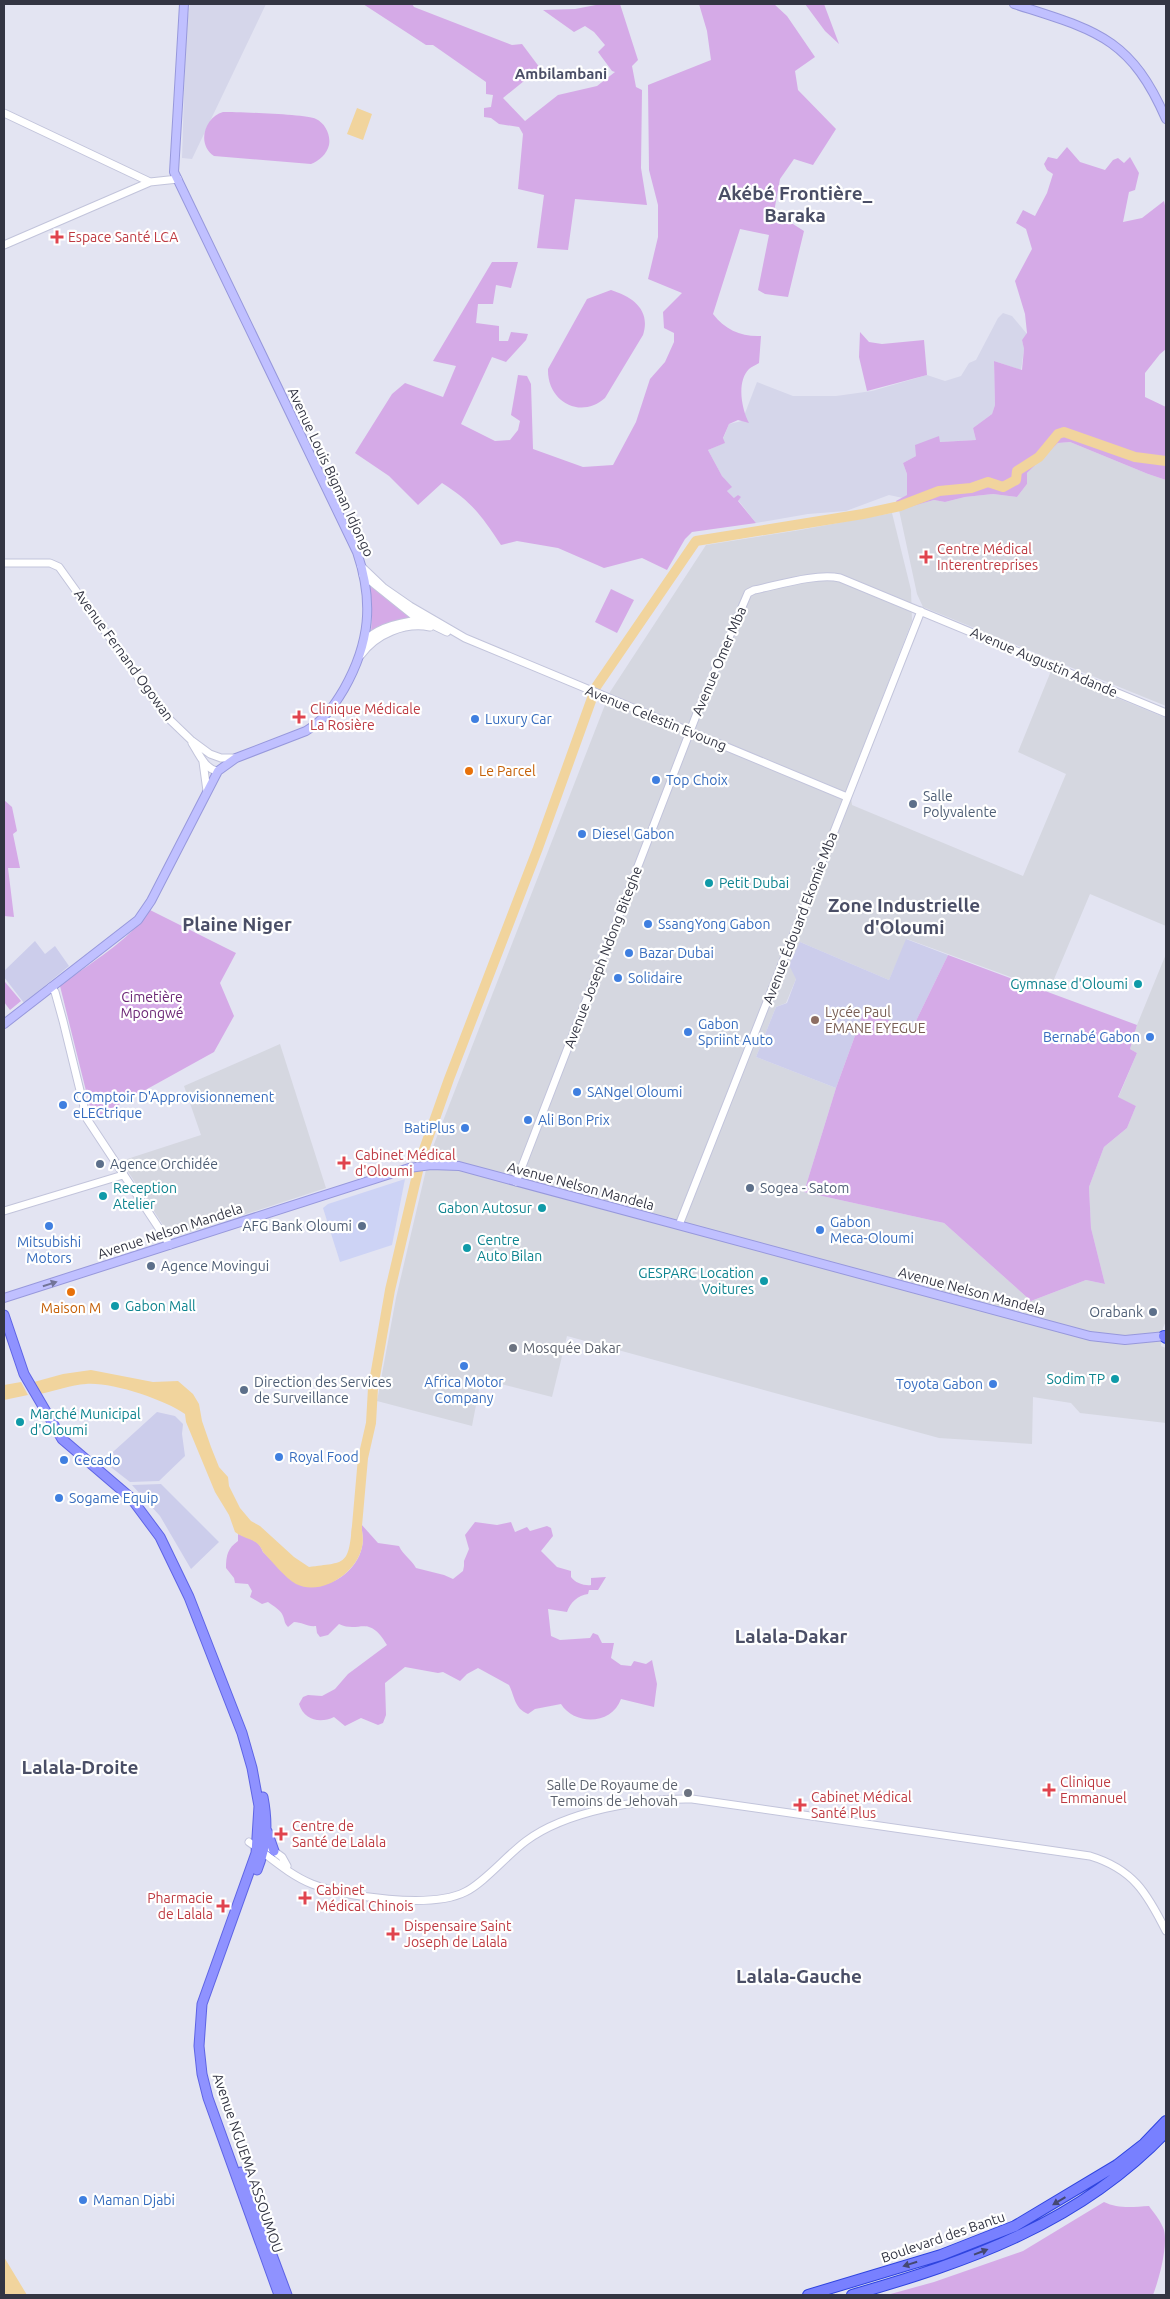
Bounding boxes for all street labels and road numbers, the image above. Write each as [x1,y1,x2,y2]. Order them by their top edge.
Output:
street label: Avenue Louis Bigman Idjongo [285,385,377,559]
street label: Avenue Fernand Ogowan [71,586,177,724]
street label: Avenue Omer Mba [689,604,749,718]
street label: Avenue Augustin Adande [968,624,1120,700]
street label: Avenue Celestin Evoung [583,682,729,754]
street label: Avenue Édouard Ekomie Mba [759,829,840,1006]
street label: Avenue Joseph Ndong Biteghe [561,864,645,1050]
street label: Avenue Nelson Mandela [506,1159,656,1213]
street label: Avenue Nelson Mandela [96,1200,244,1262]
street label: Avenue Nelson Mandela [897,1264,1047,1318]
street label: Avenue NGUEMA ASSOUMOU [210,2071,286,2255]
street label: Boulevard des Bantu [879,2208,1007,2266]

